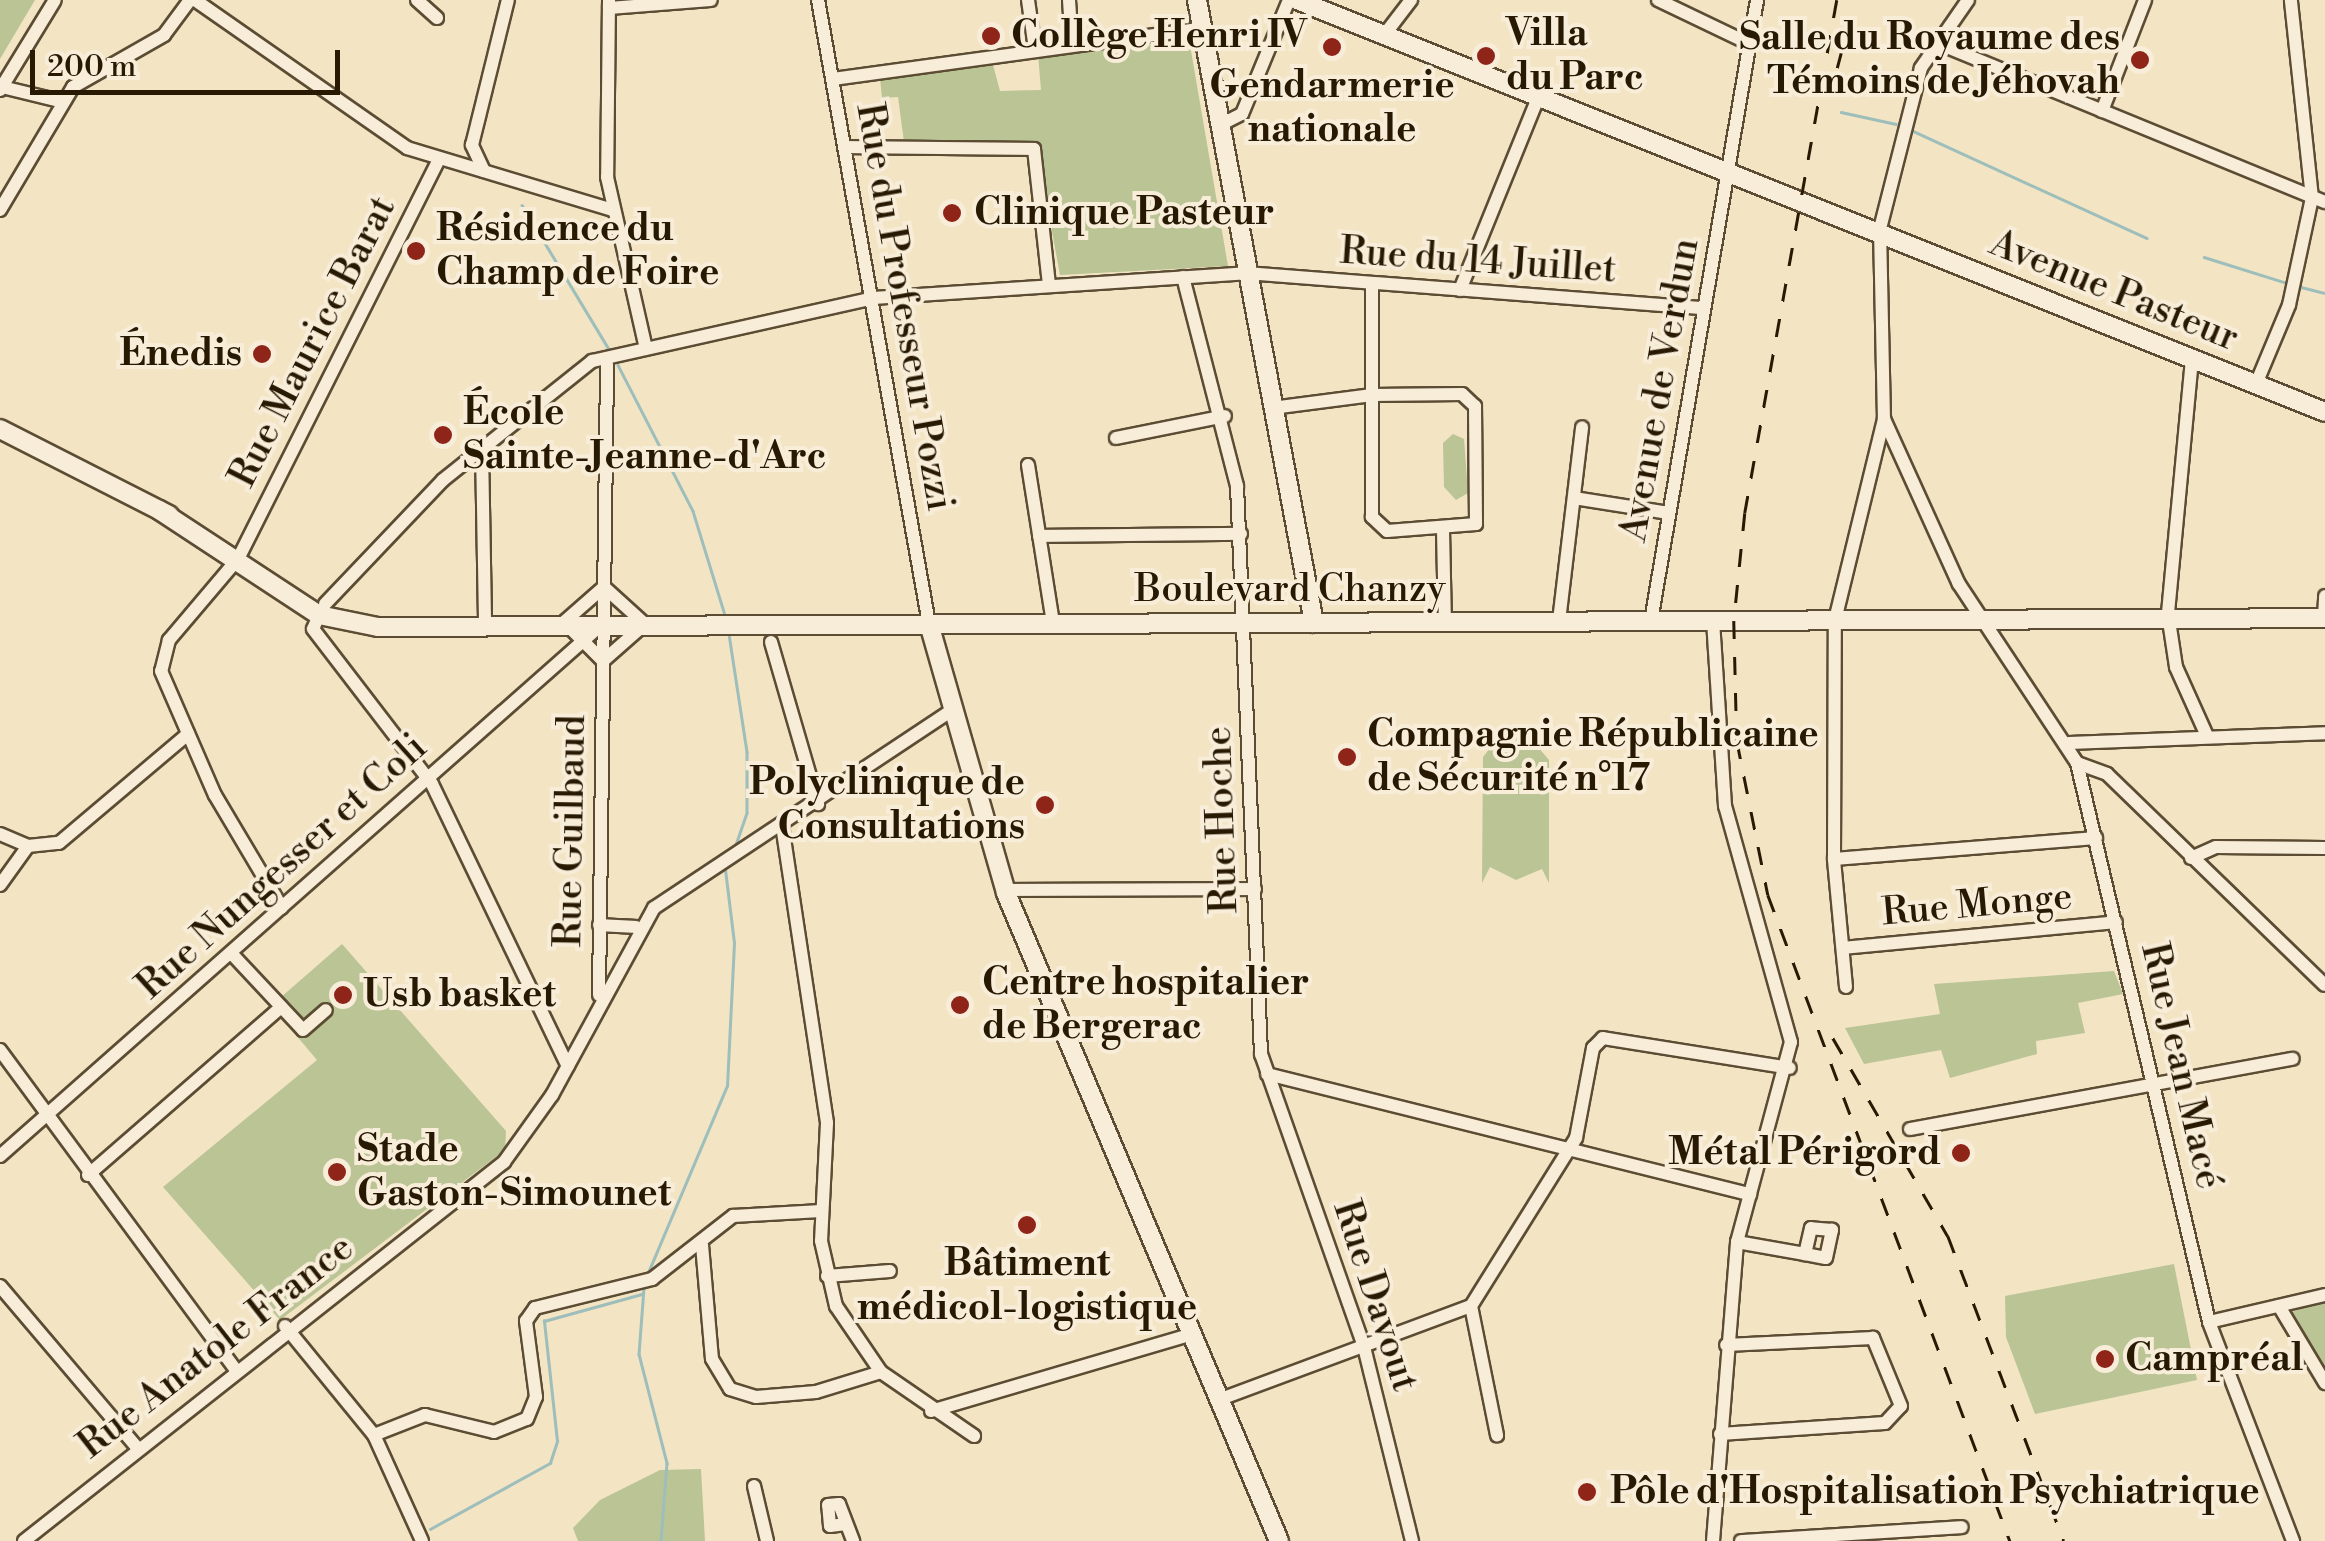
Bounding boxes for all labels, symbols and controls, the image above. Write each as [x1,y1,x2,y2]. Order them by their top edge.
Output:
place label: Villa du Parc [1506,11,1644,100]
place label: Collège Henri IV [1011,13,1307,59]
place label: Salle du Royaume des Témoins de Jéhovah [1739,15,2120,104]
marker: Collège Henri IV [980,25,1002,47]
scale bar [35,30,345,92]
marker: Gendarmerie nationale [1321,36,1343,58]
marker: Villa du Parc [1475,45,1497,67]
text: 200 m [47,48,136,86]
marker: Salle du Royaume des Témoins de Jéhovah [2129,49,2151,71]
place label: Gendarmerie nationale [1209,63,1455,152]
street label: Rue du Professeur Pozzi [846,100,962,514]
street label: Rue Maurice Barat [220,189,406,495]
place label: Clinique Pasteur [974,190,1274,236]
marker: Clinique Pasteur [939,200,965,226]
place label: Résidence du Champ de Foire [436,206,719,296]
street label: Avenue Pasteur [1983,220,2245,362]
street label: Rue du 14 Juillet [1338,229,1618,293]
street label: Avenue de Verdun [1611,235,1709,545]
marker: Résidence du Champ de Foire [405,240,427,262]
place label: Énedis [119,331,242,377]
marker: Énedis [251,343,273,365]
place label: École Sainte-Jeanne-d'Arc [463,390,826,479]
marker: École Sainte-Jeanne-d'Arc [432,424,454,446]
street label: Boulevard Chanzy [1135,567,1445,613]
place label: Compagnie Républicaine de Sécurité n°17 [1367,712,1819,802]
street label: Rue Guilbaud [546,714,596,948]
street label: Rue Nungesser et Coli [128,725,436,1009]
street label: Rue Hoche [1196,726,1248,914]
marker: Compagnie Républicaine de Sécurité n°17 [1336,746,1358,768]
place label: Polyclinique de Consultations [749,760,1025,849]
marker: Polyclinique de Consultations [1034,794,1056,816]
street label: Rue Monge [1880,874,2074,936]
street label: Rue Jean Macé [2131,938,2231,1194]
place label: Centre hospitalier de Bergerac [982,960,1309,1050]
place label: Usb basket [363,972,556,1018]
marker: Usb basket [332,984,354,1006]
marker: Centre hospitalier de Bergerac [947,992,973,1018]
place label: Stade Gaston-Simounet [357,1127,671,1216]
place label: Métal Périgord [1668,1130,1941,1176]
marker: Métal Périgord [1950,1142,1972,1164]
marker: Stade Gaston-Simounet [326,1161,348,1183]
street label: Rue Davout [1323,1195,1427,1397]
marker: Bâtiment médicol-logistique [1016,1214,1038,1236]
street label: Rue Anatole France [69,1225,363,1469]
place label: Bâtiment médicol-logistique [857,1241,1197,1330]
place label: Campréal [2125,1336,2303,1382]
marker: Campréal [2094,1348,2116,1370]
place label: Pôle d'Hospitalisation Psychiatrique [1610,1469,2260,1515]
marker: Pôle d'Hospitalisation Psychiatrique [1574,1479,1600,1505]

